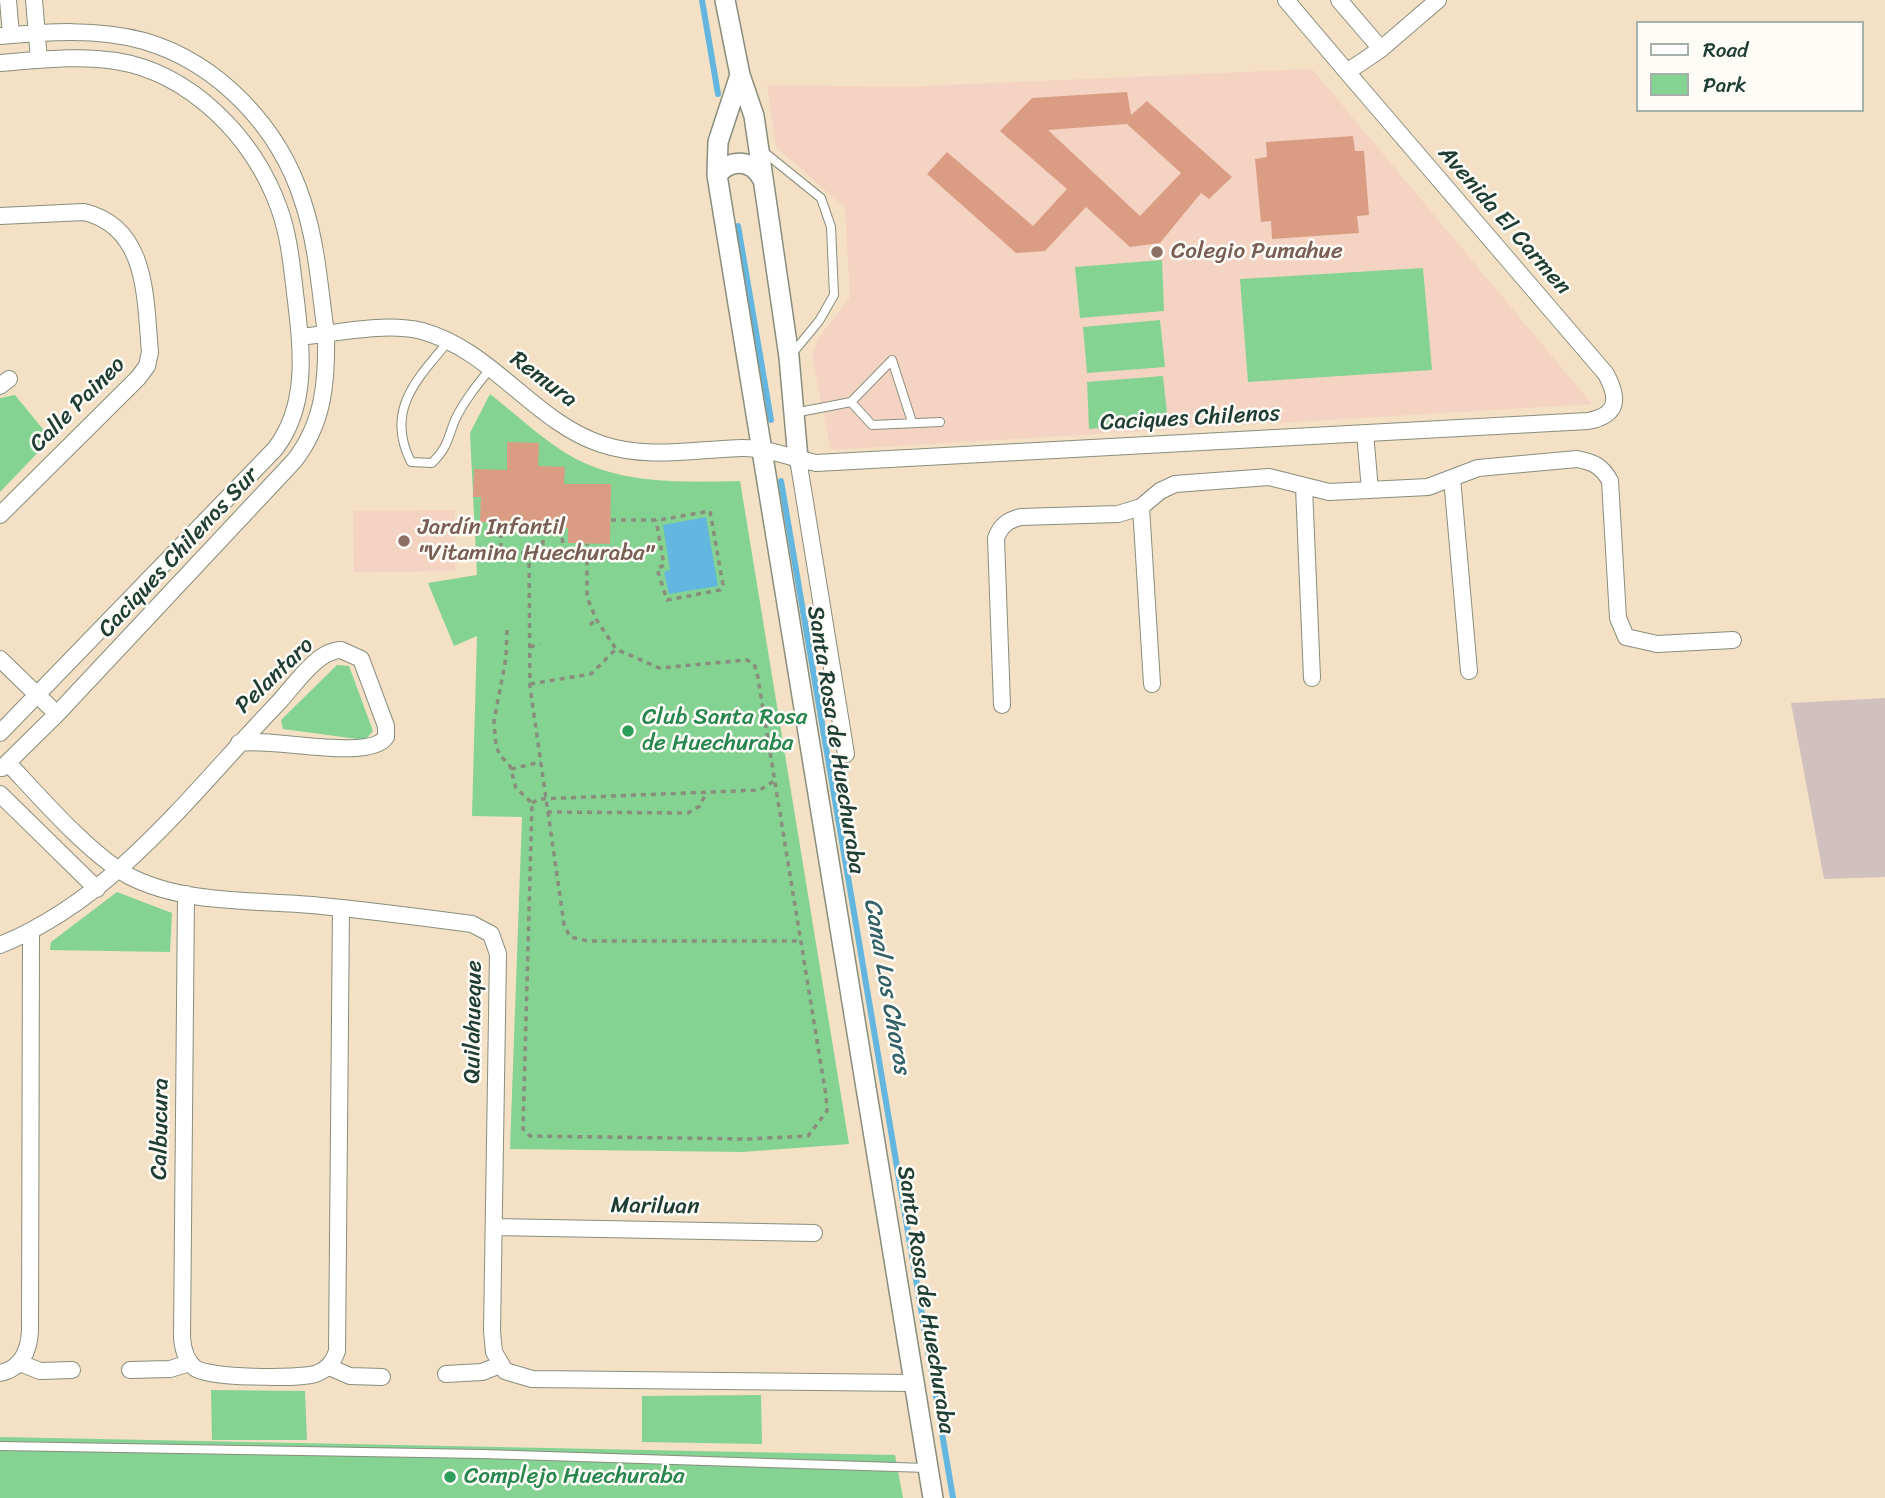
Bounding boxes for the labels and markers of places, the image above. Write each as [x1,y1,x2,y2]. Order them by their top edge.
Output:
place label: Colegio Pumahue [1171,238,1343,266]
marker: Colegio Pumahue [1149,244,1165,260]
place label: Jardín Infantil "Vitamina Huechuraba" [418,514,654,568]
marker: Jardín Infantil "Vitamina Huechuraba" [396,533,412,549]
place label: Club Santa Rosa de Huechuraba [642,704,807,758]
marker: Club Santa Rosa de Huechuraba [620,723,636,739]
place label: Complejo Huechuraba [464,1463,685,1491]
marker: Complejo Huechuraba [442,1469,458,1485]

